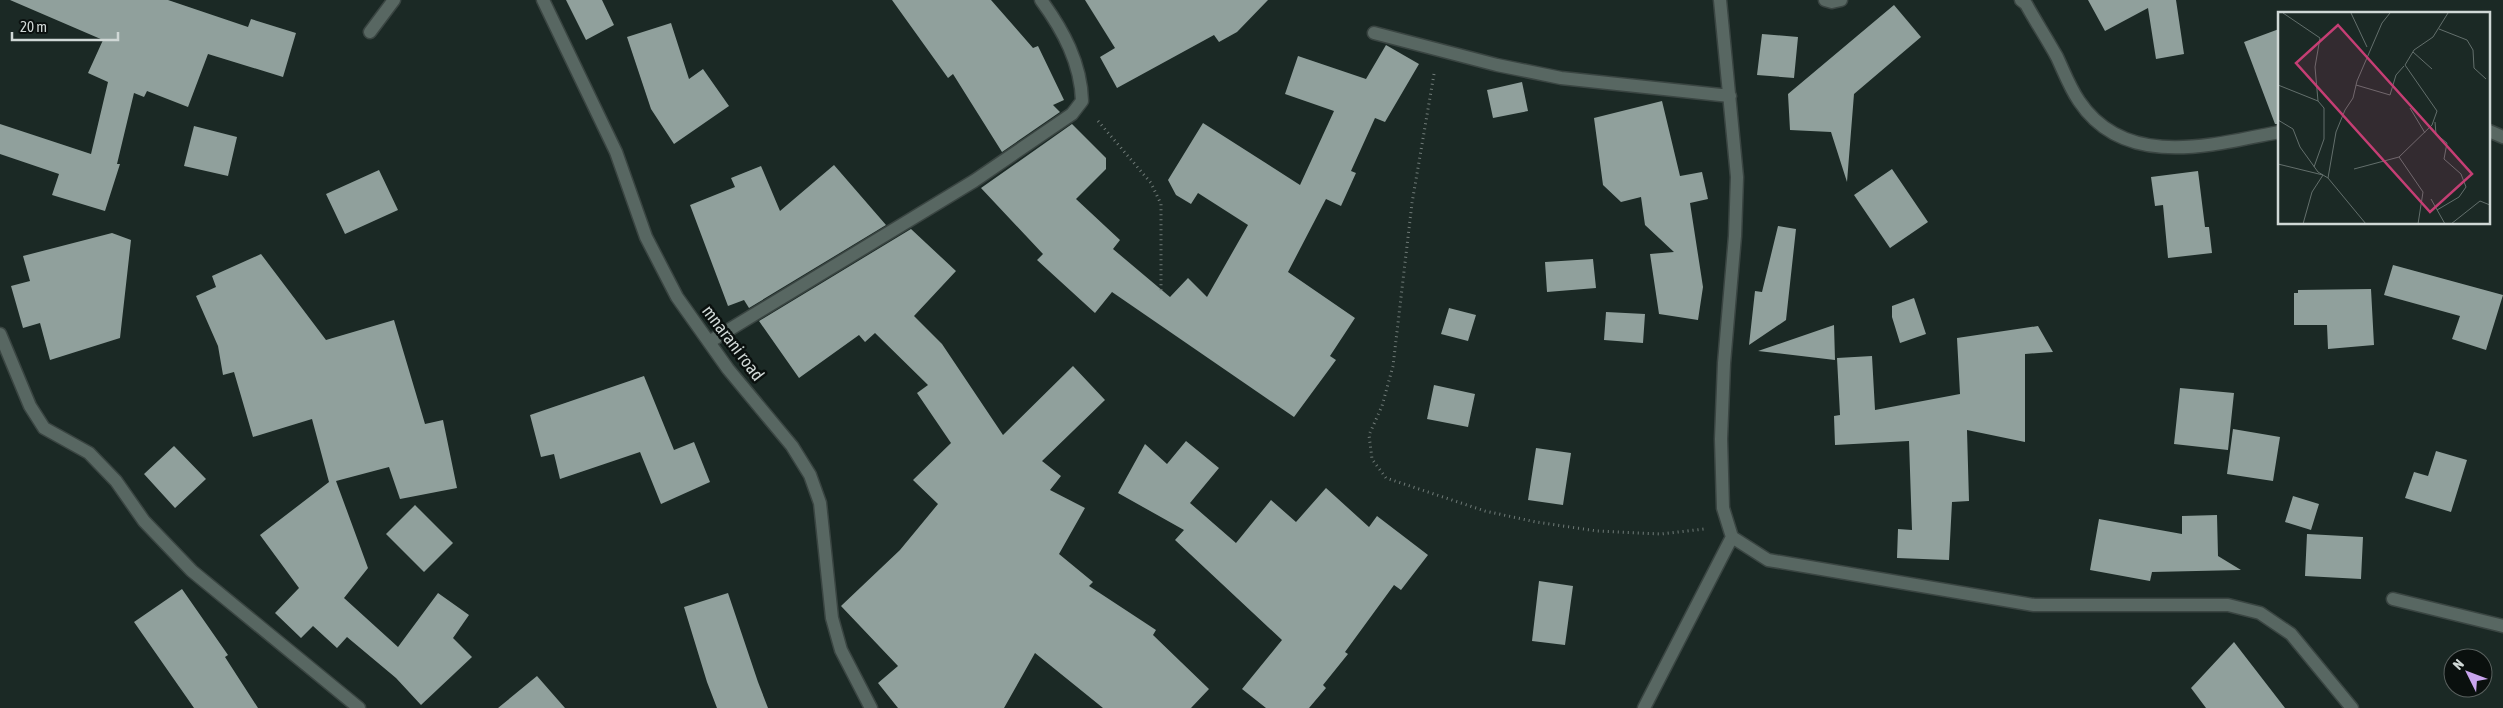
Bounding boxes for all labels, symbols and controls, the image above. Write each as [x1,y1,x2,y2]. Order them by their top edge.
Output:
scale bar [12,10,119,42]
inset map [2278,12,2490,225]
text: 20 m [20,18,47,35]
street label: mnarani road [698,301,769,385]
north arrow [2443,648,2493,698]
text: N [2450,656,2467,673]

